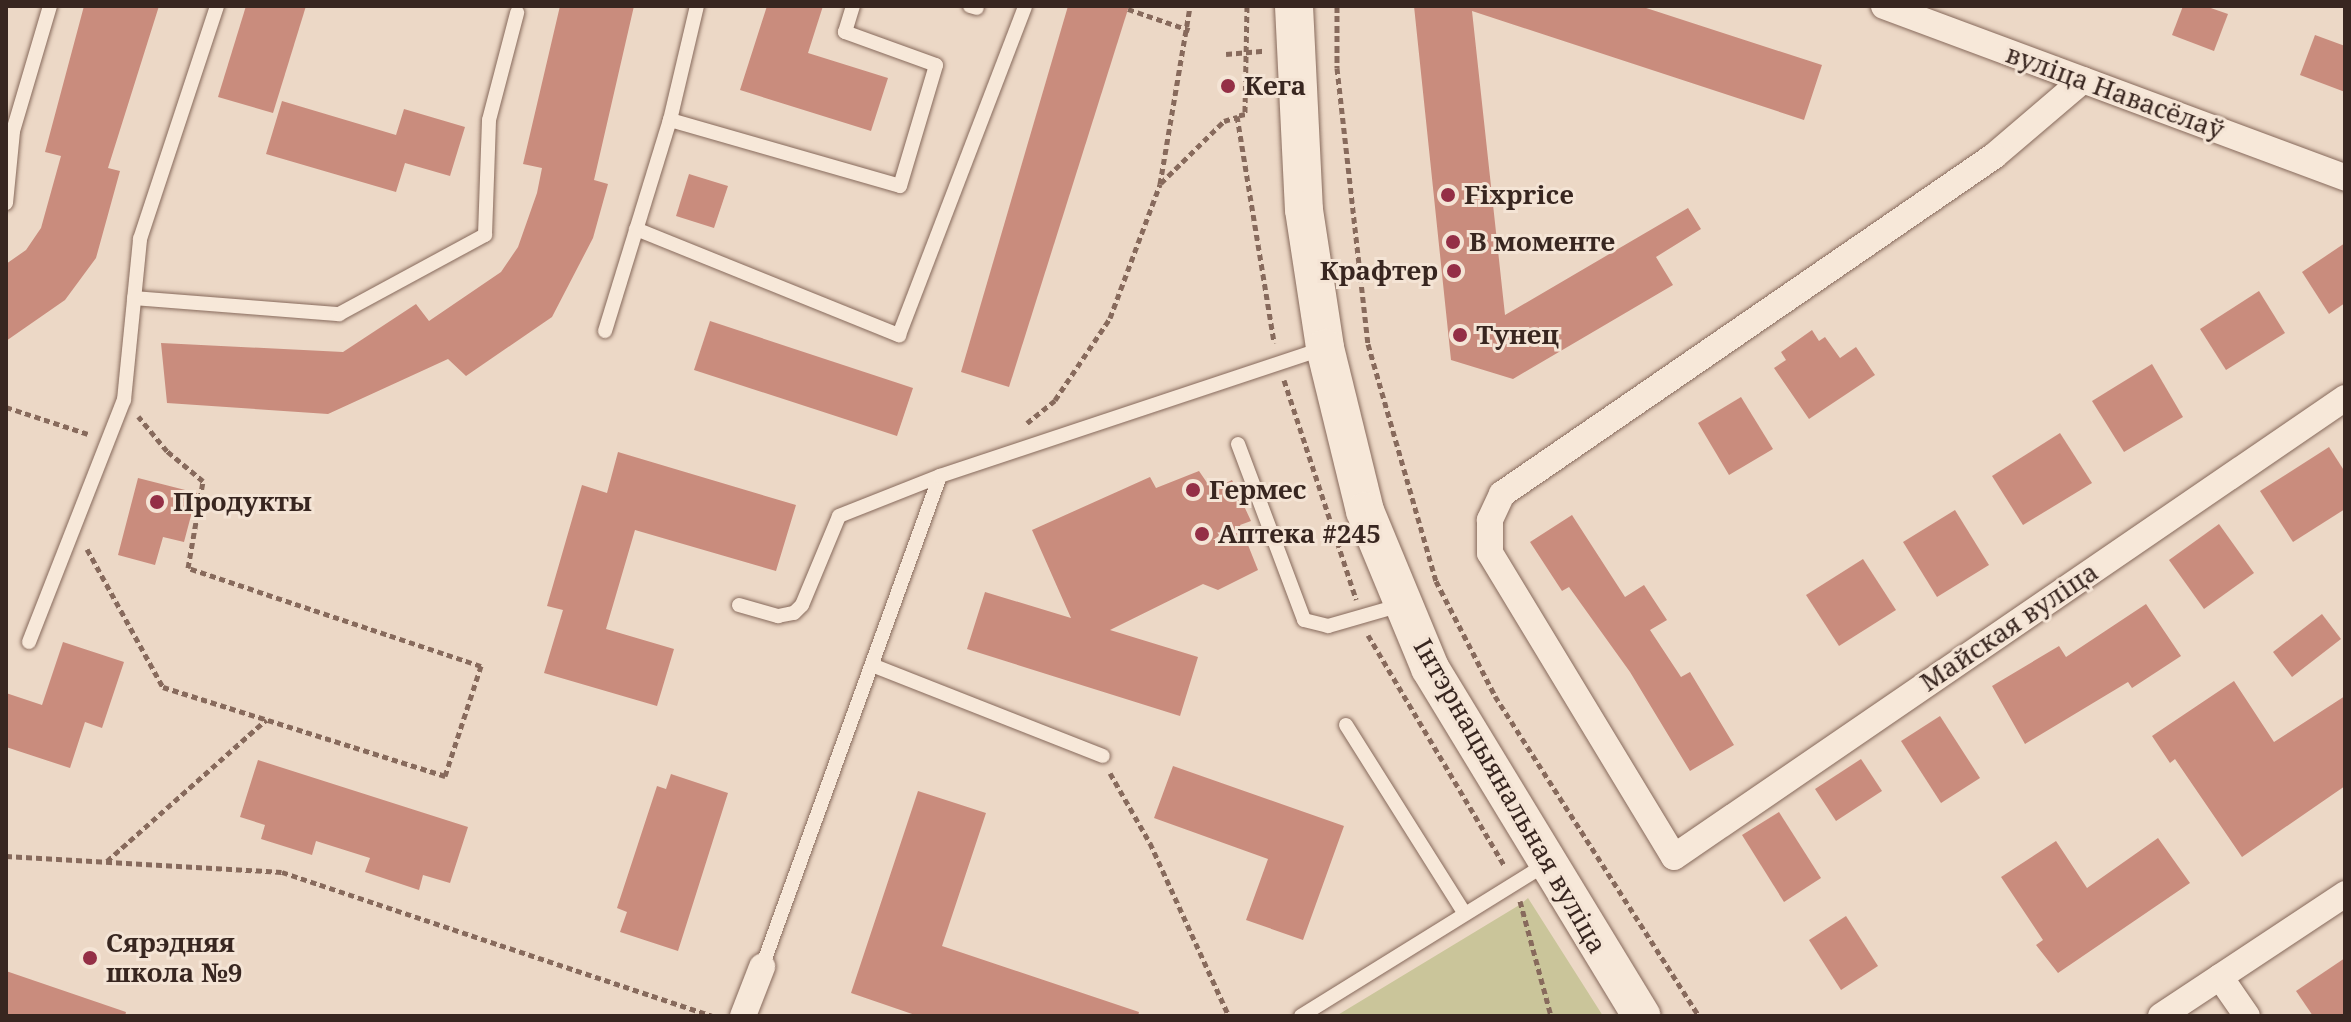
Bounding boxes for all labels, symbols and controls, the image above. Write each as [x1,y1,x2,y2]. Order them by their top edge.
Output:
street label: вуліца Навасёлаў [2002,38,2228,146]
place label: Кега [1244,70,1306,102]
marker: Кега [1219,77,1237,95]
place label: Fixprice [1464,179,1574,211]
marker: Fixprice [1439,186,1457,204]
place label: В моменте [1469,226,1615,258]
marker: В моменте [1444,233,1462,251]
place label: Крафтер [1320,255,1438,287]
marker: Крафтер [1445,262,1463,280]
place label: Тунец [1476,319,1559,351]
marker: Тунец [1451,326,1469,344]
place label: Гермес [1209,474,1306,506]
marker: Гермес [1184,481,1202,499]
place label: Продукты [173,486,312,518]
marker: Продукты [148,493,166,511]
place label: Аптека #245 [1218,518,1381,550]
marker: Аптека #245 [1193,525,1211,543]
street label: Майская вуліца [1914,556,2104,698]
street label: Інтэрнацыянальная вуліца [1407,633,1613,959]
place label: Сярэдняя школа №9 [106,927,242,988]
marker: Сярэдняя школа №9 [81,949,99,967]

